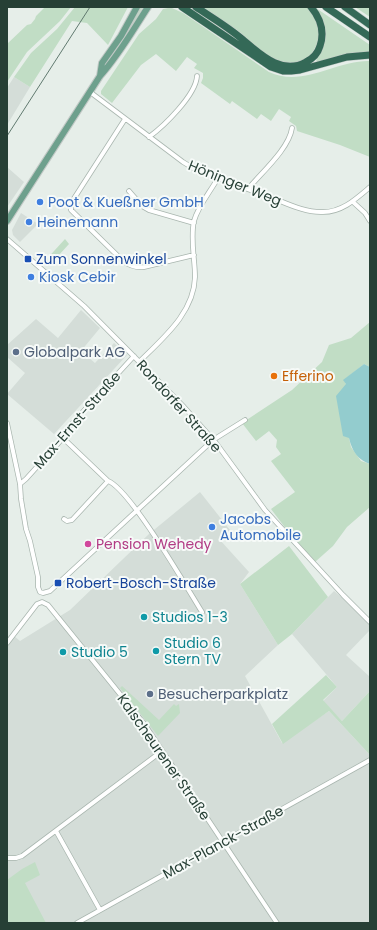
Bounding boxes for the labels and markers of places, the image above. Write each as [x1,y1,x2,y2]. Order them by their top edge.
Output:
place label: Poot & Kueßner GmbH [48,192,204,212]
marker: Poot & Kueßner GmbH [35,197,45,207]
place label: Heinemann [37,212,118,232]
marker: Heinemann [24,217,34,227]
place label: Zum Sonnenwinkel [36,249,167,269]
marker: Zum Sonnenwinkel [23,254,33,264]
place label: Kiosk Cebir [39,267,116,287]
marker: Kiosk Cebir [26,272,36,282]
place label: Globalpark AG [24,342,125,362]
marker: Globalpark AG [11,347,21,357]
place label: Efferino [282,366,334,386]
marker: Efferino [269,371,279,381]
place label: Jacobs Automobile [220,509,301,545]
marker: Jacobs Automobile [207,522,217,532]
place label: Pension Wehedy [96,534,212,554]
marker: Pension Wehedy [83,539,93,549]
place label: Robert-Bosch-Straße [66,573,216,593]
marker: Robert-Bosch-Straße [53,578,63,588]
place label: Studios 1-3 [152,607,228,627]
marker: Studios 1-3 [139,612,149,622]
place label: Studio 6 Stern TV [164,633,221,669]
place label: Studio 5 [71,642,128,662]
marker: Studio 6 Stern TV [151,646,161,656]
marker: Studio 5 [58,647,68,657]
place label: Besucherparkplatz [158,684,288,704]
marker: Besucherparkplatz [145,689,155,699]

